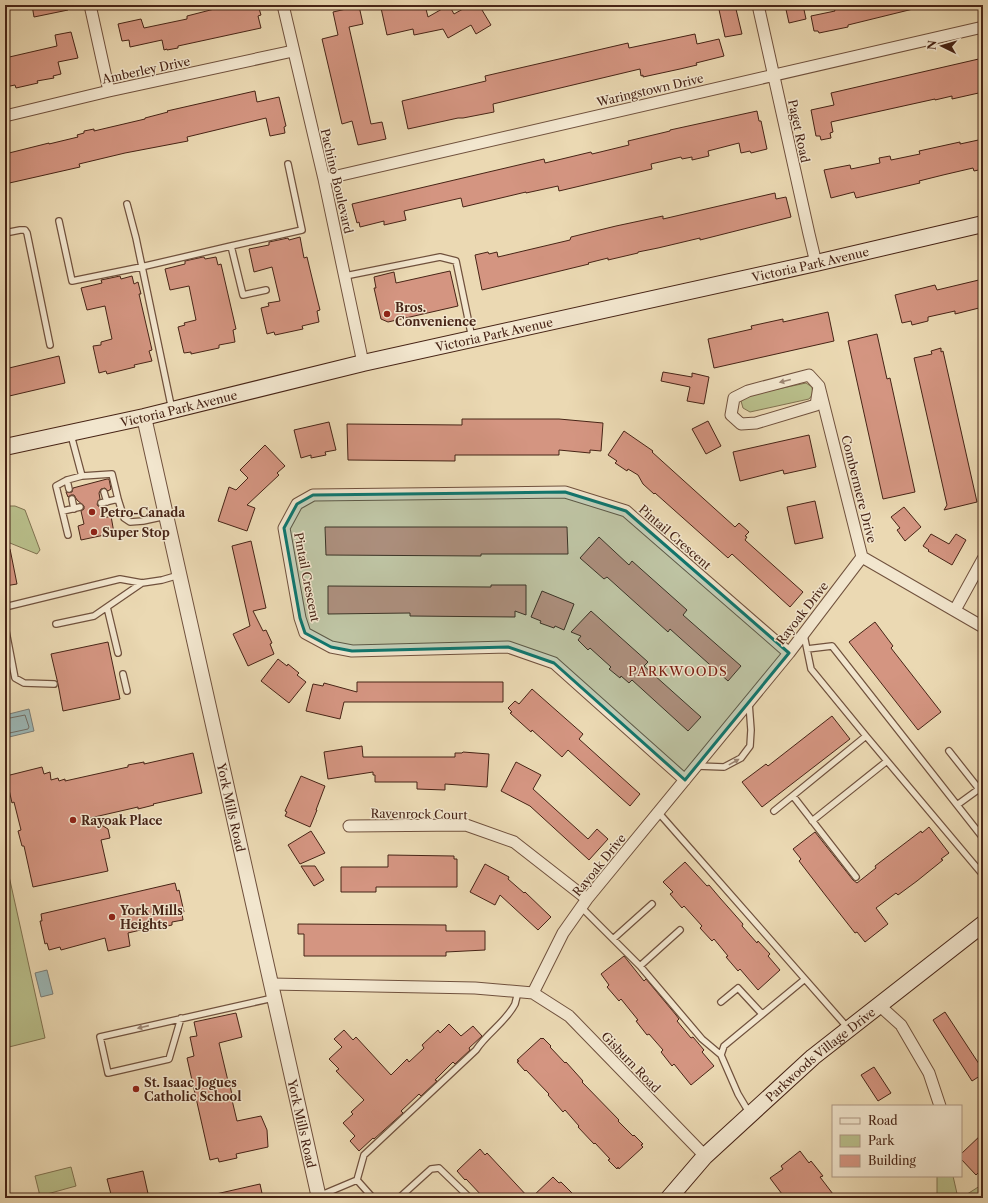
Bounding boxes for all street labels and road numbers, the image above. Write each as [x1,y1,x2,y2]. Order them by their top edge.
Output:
street label: Amberley Drive [100,53,192,87]
street label: Waringstown Drive [594,70,705,110]
street label: Paget Road [785,98,813,165]
street label: Pachino Boulevard [318,127,357,236]
street label: Victoria Park Avenue [749,243,871,285]
street label: Victoria Park Avenue [433,314,554,354]
street label: Victoria Park Avenue [118,387,239,430]
street label: Combermere Drive [838,433,880,545]
street label: Pintail Crescent [636,502,715,573]
street label: Pintail Crescent [291,531,323,624]
street label: Rayoak Drive [773,578,831,648]
street label: York Mills Road [214,761,249,854]
street label: Ravenrock Court [370,806,468,822]
street label: Rayoak Drive [569,831,629,899]
street label: Parkwoods Village Drive [762,1004,878,1105]
street label: Gisburn Road [598,1029,664,1096]
street label: York Mills Road [285,1077,320,1170]

